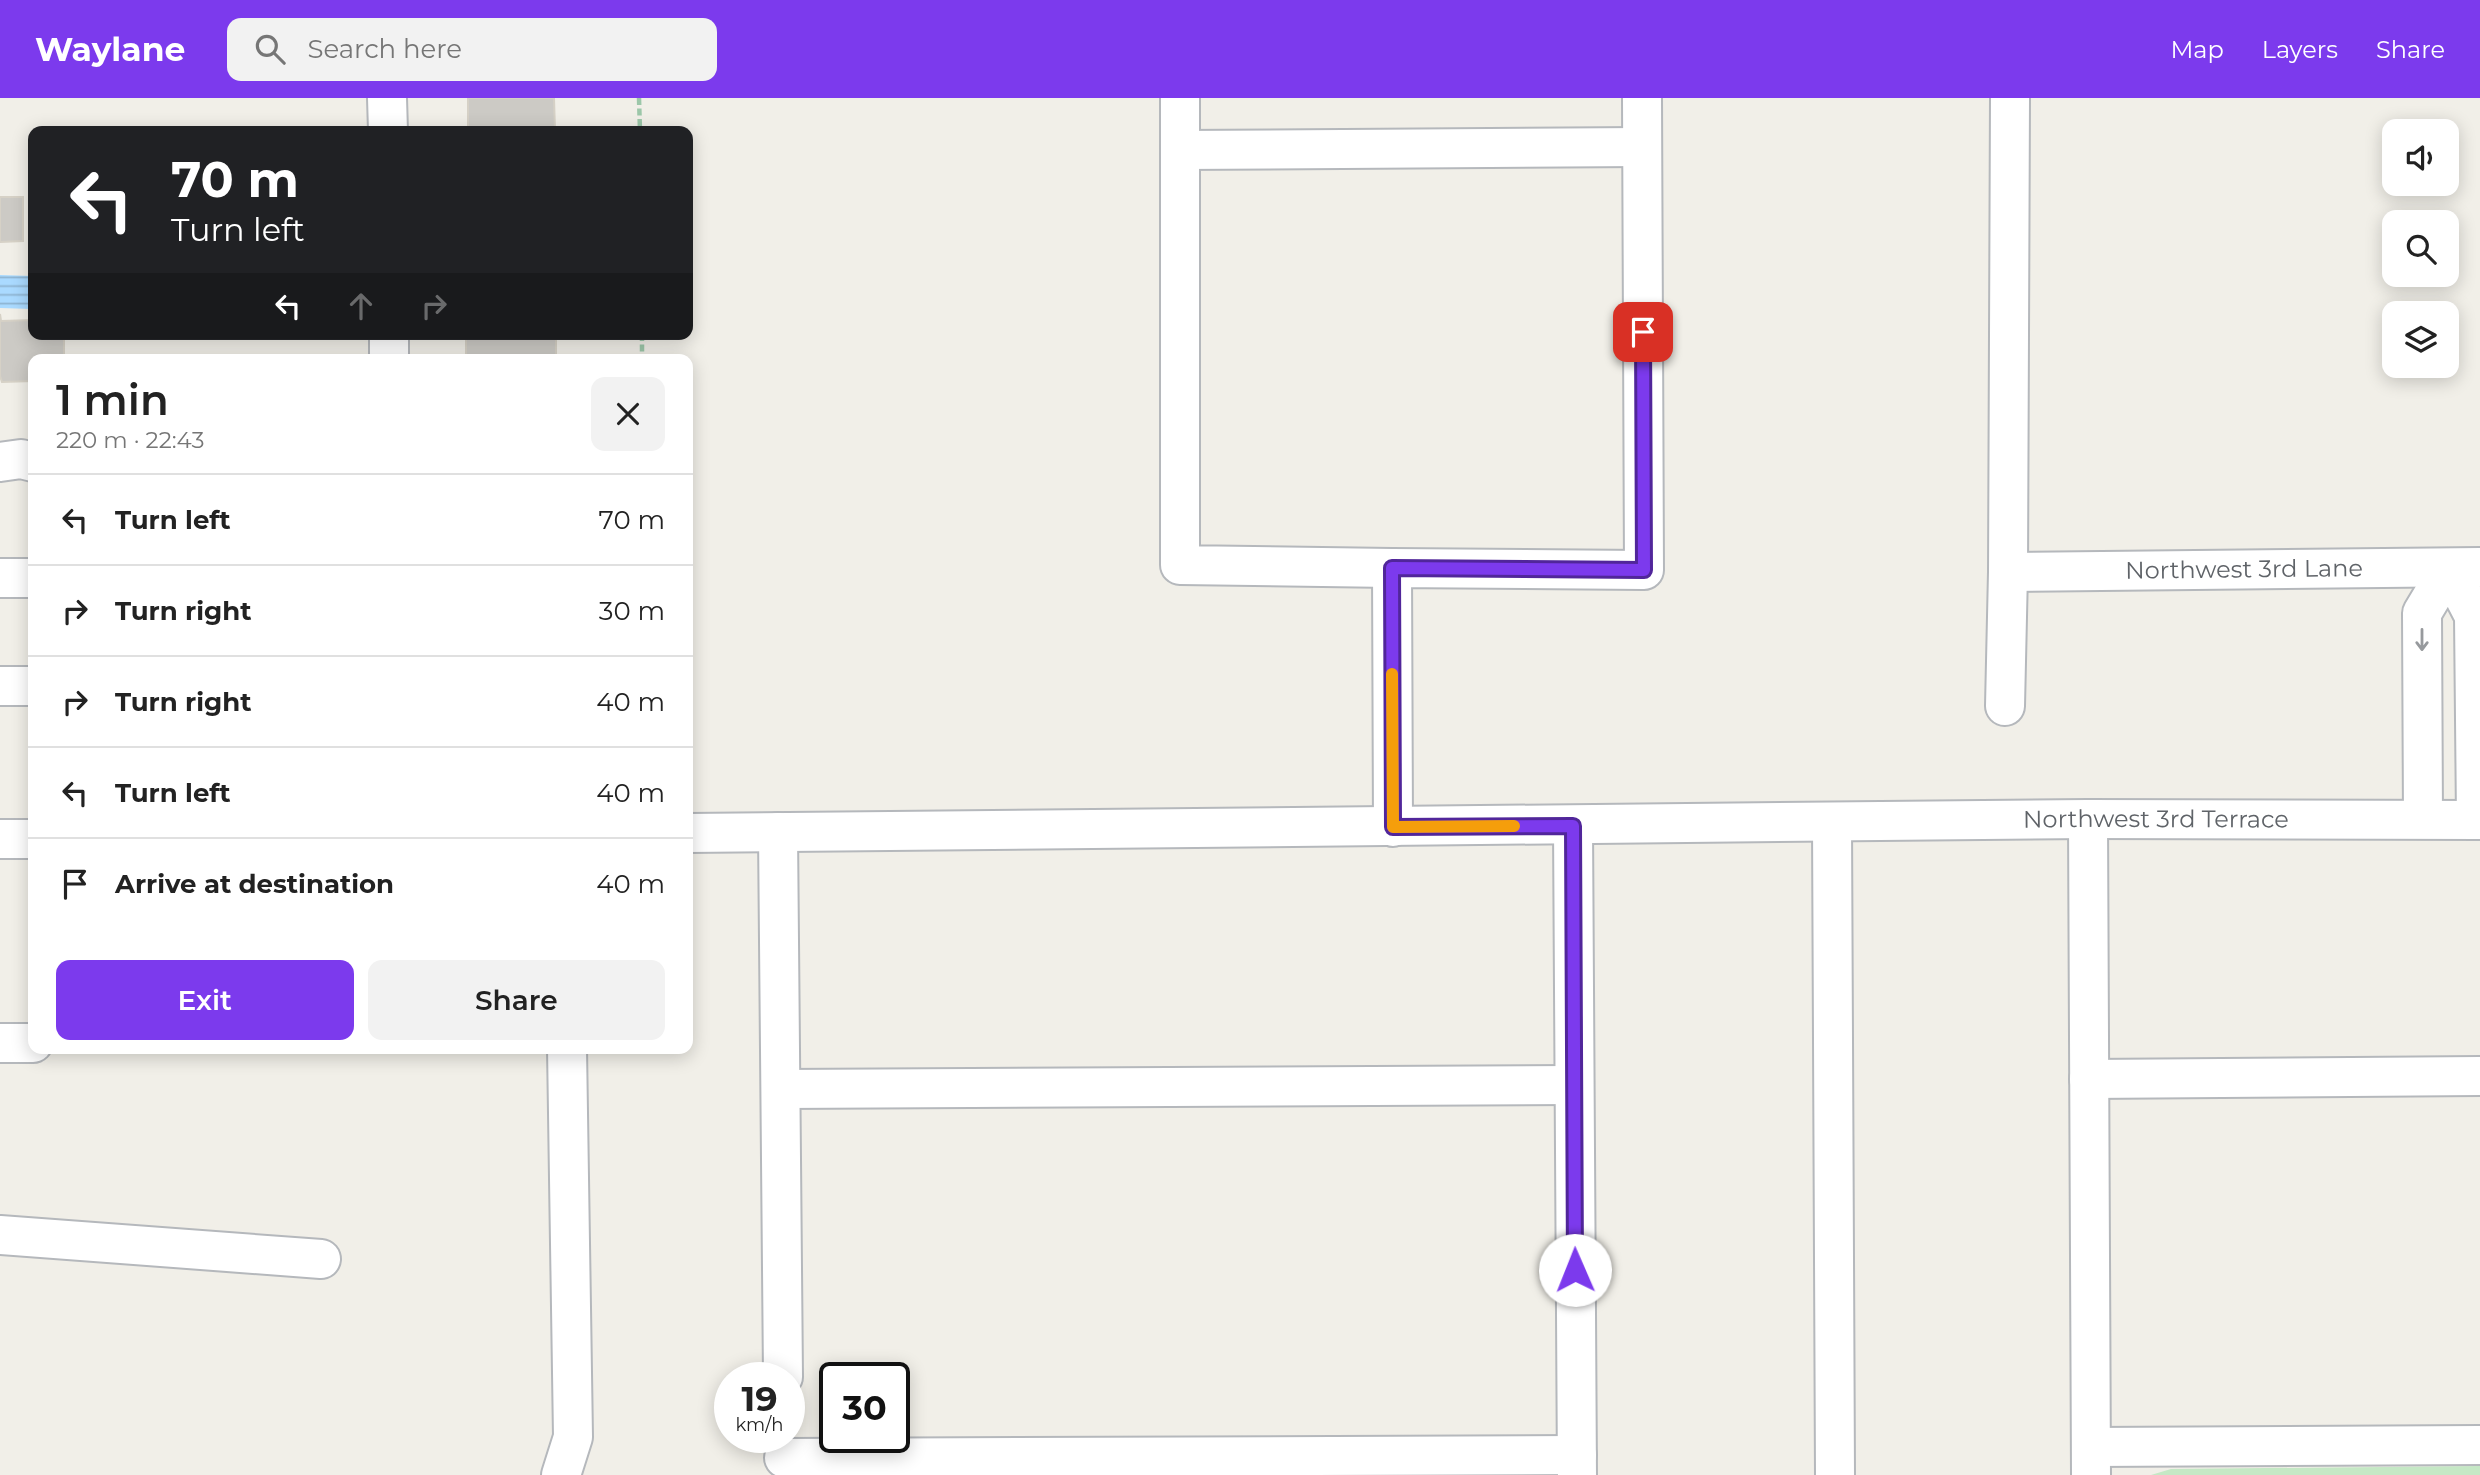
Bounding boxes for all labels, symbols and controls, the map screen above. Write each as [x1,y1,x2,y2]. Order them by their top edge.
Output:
search box [227,18,717,81]
text: Waylane [35,29,185,69]
icon: search [251,30,289,68]
text: Search here [307,33,462,65]
text: Map [2170,35,2224,64]
text: Layers [2262,35,2338,64]
text: Share [2376,35,2445,64]
map controls [2382,119,2459,378]
button: sound [2382,119,2459,196]
text: 70 m [171,150,299,209]
icon: left [56,154,147,245]
text: Turn left [171,210,305,249]
button: search [2382,210,2459,287]
icon: left [269,287,307,325]
icon: ahead [342,287,380,325]
icon: right [415,287,453,325]
button: layers [2382,301,2459,378]
pin [1613,302,1673,362]
icon: arrive [1624,313,1662,351]
text: 1 min [56,374,169,426]
button: close [591,377,665,451]
text: 220 m · 22:43 [56,426,204,454]
icon: left [56,501,94,539]
text: Turn left [115,504,231,536]
text: 70 m [599,504,665,536]
street label: Northwest 3rd Lane [2125,553,2363,585]
icon: right [56,592,94,630]
text: Turn right [115,595,251,627]
text: 30 m [599,595,665,627]
one-way arrow [2415,628,2429,651]
icon: right [56,683,94,721]
text: Turn right [115,686,251,718]
text: 40 m [596,686,665,718]
icon: left [56,774,94,812]
text: Turn left [115,777,231,809]
text: 40 m [596,777,665,809]
street label: Northwest 3rd Terrace [2023,804,2289,834]
icon: arrive [56,865,94,903]
text: Arrive at destination [115,868,394,900]
text: 40 m [596,868,665,900]
button: Exit [56,960,354,1040]
button: Share [368,960,665,1040]
position arrow [1538,1233,1612,1307]
speed limit sign: 30 [819,1362,910,1453]
text: 19 [741,1377,778,1420]
text: km/h [735,1414,784,1436]

